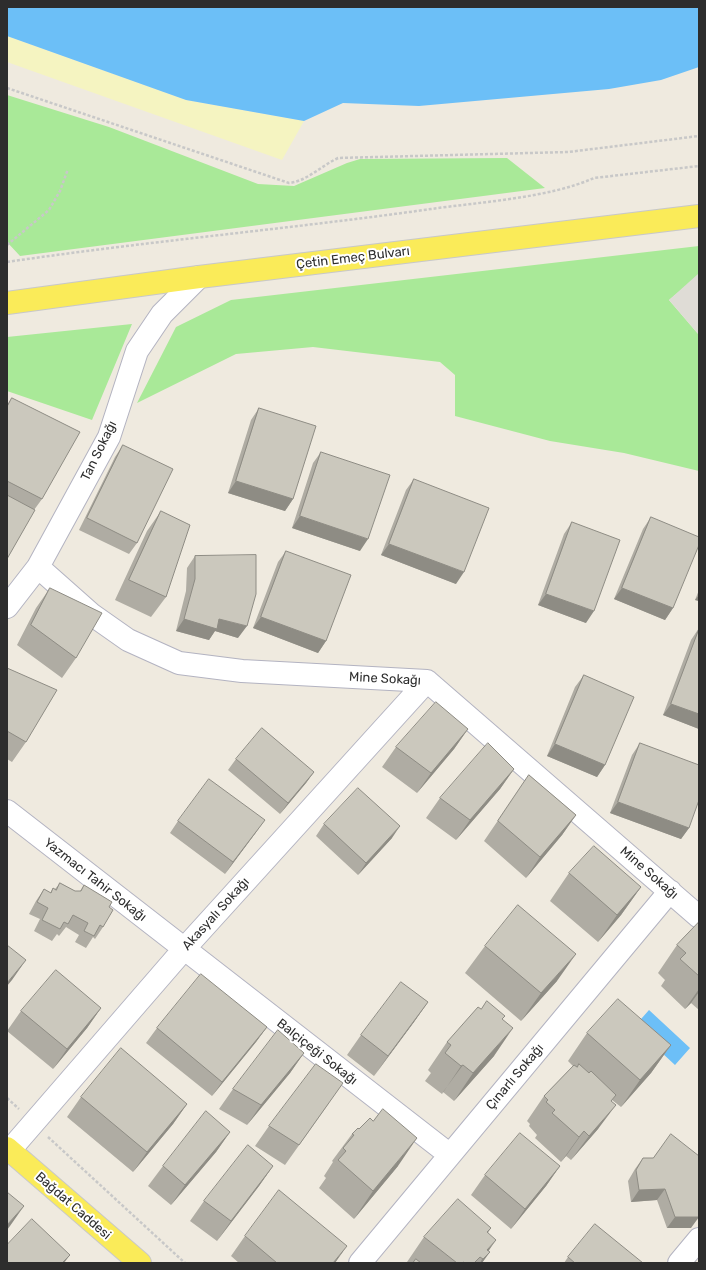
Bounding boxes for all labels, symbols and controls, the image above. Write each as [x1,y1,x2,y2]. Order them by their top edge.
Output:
street label: Çetin Emeç Bulvarı [295,243,411,273]
street label: Tan Sokağı [78,418,120,484]
street label: Mine Sokağı [349,669,421,689]
street label: Yazmacı Tahir Sokağı [41,835,149,925]
street label: Mine Sokağı [617,843,681,903]
street label: Akasyalı Sokağı [179,874,253,954]
street label: Balçiçeği Sokağı [274,1016,360,1088]
street label: Çınarlı Sokağı [483,1041,547,1113]
street label: Bağdat Caddesi [32,1169,114,1243]

